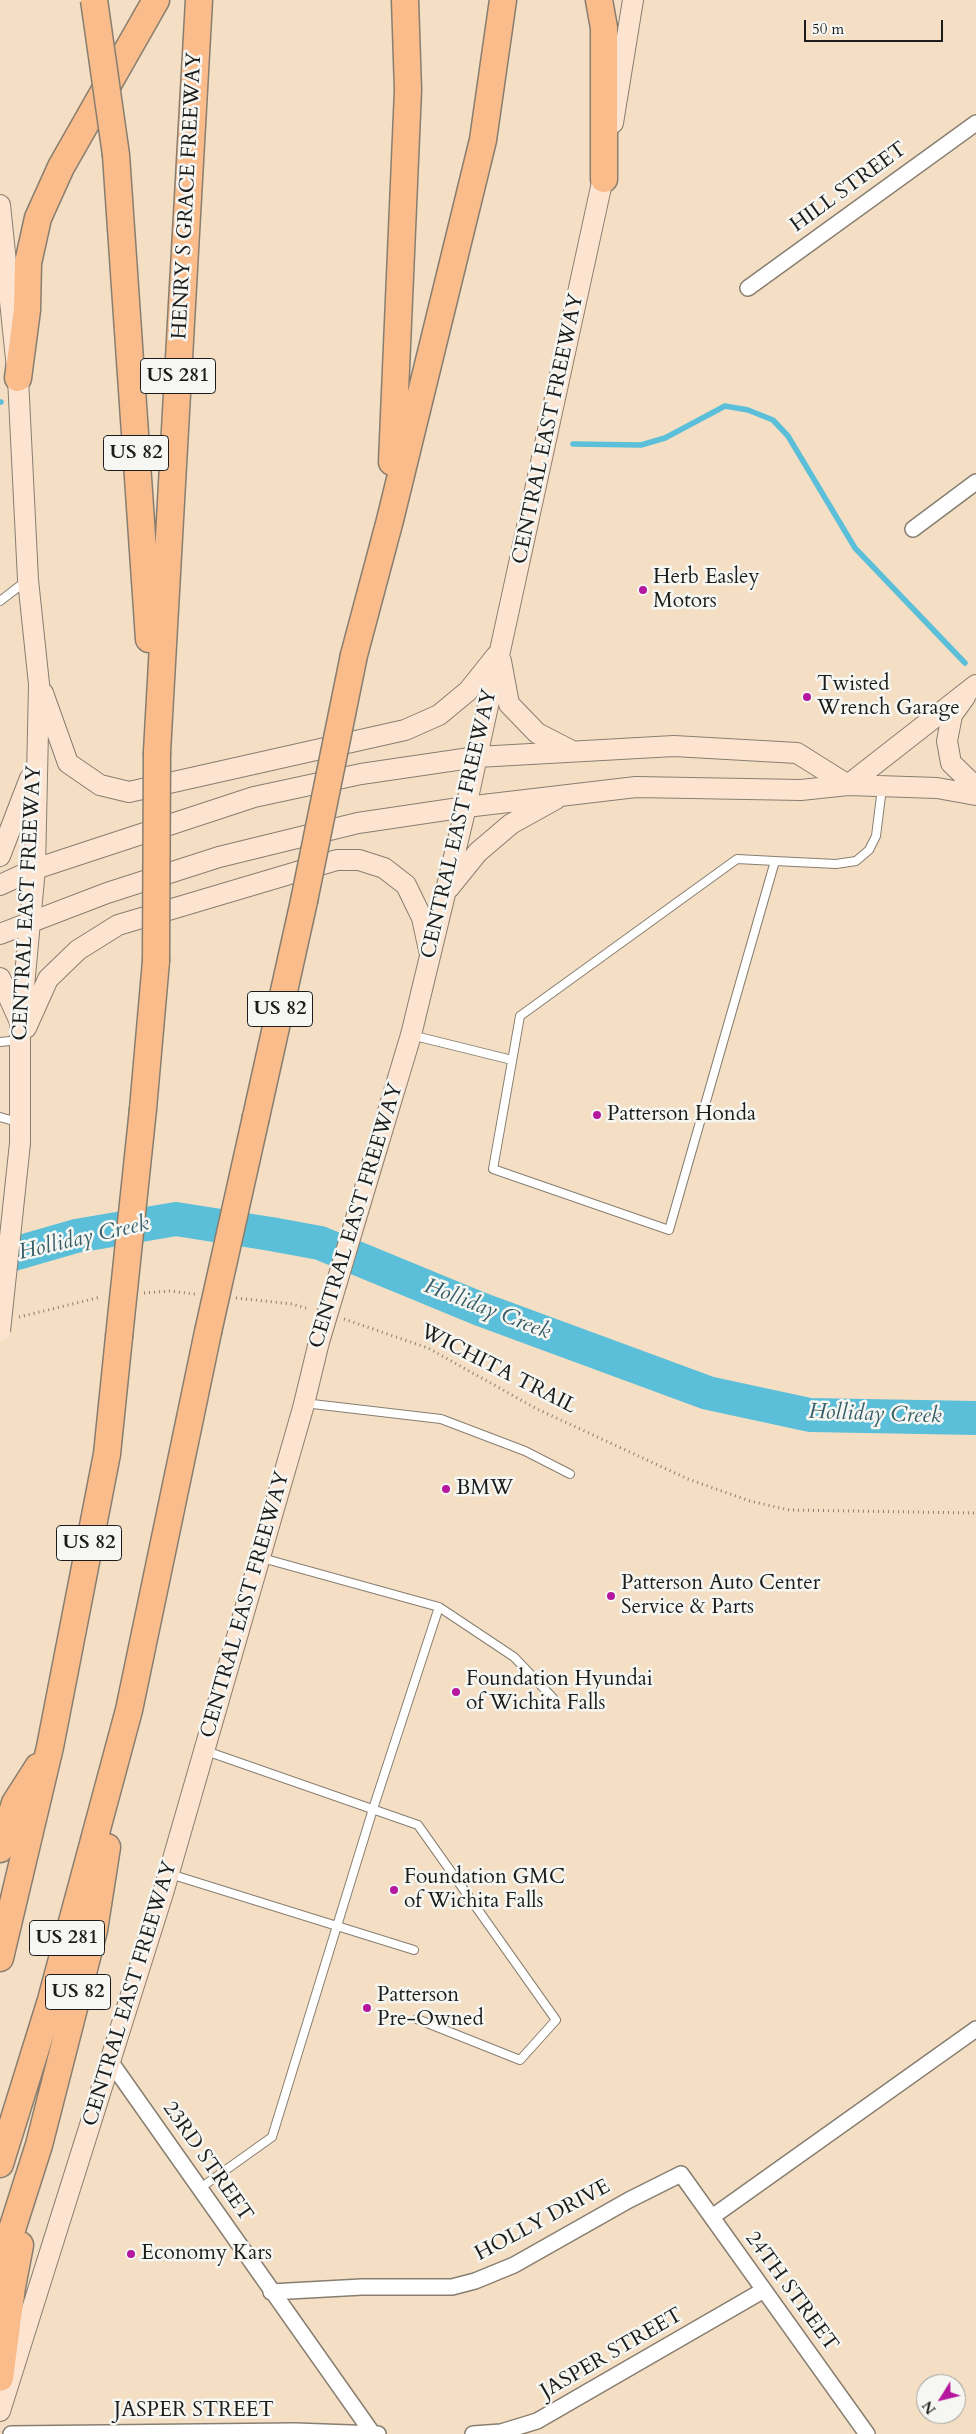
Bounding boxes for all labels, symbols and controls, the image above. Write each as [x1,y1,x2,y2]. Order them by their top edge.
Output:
scale bar [806,10,945,42]
text: 50 m [812,19,844,39]
street label: HENRY S GRACE FREEWAY [168,52,208,340]
street label: HILL STREET [786,137,912,239]
street label: CENTRAL EAST FREEWAY [508,291,590,567]
road number: US 281 [140,358,216,394]
road number: US 82 [104,436,168,470]
place label: Herb Easley Motors [653,565,760,615]
marker: Herb Easley Motors [637,584,649,596]
place label: Twisted Wrench Garage [817,672,960,722]
street label: CENTRAL EAST FREEWAY [417,687,503,961]
marker: Twisted Wrench Garage [801,691,813,703]
street label: CENTRAL EAST FREEWAY [8,765,48,1041]
road number: US 82 [248,992,312,1026]
street label: CENTRAL EAST FREEWAY [305,1080,409,1352]
place label: Patterson Honda [607,1102,756,1128]
marker: Patterson Honda [591,1109,603,1121]
water label: Holliday Creek [16,1211,152,1267]
water label: Holliday Creek [420,1274,554,1346]
street label: WICHITA TRAIL [416,1320,580,1420]
water label: Holliday Creek [808,1399,942,1431]
street label: CENTRAL EAST FREEWAY [196,1469,296,1741]
place label: BMW [456,1476,513,1502]
marker: BMW [440,1483,452,1495]
road number: US 82 [56,1526,122,1560]
place label: Patterson Auto Center Service & Parts [621,1571,820,1621]
marker: Patterson Auto Center Service & Parts [605,1590,617,1602]
place label: Foundation Hyundai of Wichita Falls [466,1667,653,1717]
marker: Foundation Hyundai of Wichita Falls [450,1686,462,1698]
street label: CENTRAL EAST FREEWAY [79,1858,183,2130]
place label: Foundation GMC of Wichita Falls [404,1865,565,1915]
marker: Foundation GMC of Wichita Falls [388,1884,400,1896]
road number: US 281 [30,1920,104,1956]
road number: US 82 [46,1974,110,2010]
place label: Patterson Pre-Owned [377,1983,484,2033]
marker: Patterson Pre-Owned [361,2002,373,2014]
street label: 23RD STREET [156,2097,258,2227]
street label: HOLLY DRIVE [471,2175,615,2267]
street label: 24TH STREET [739,2227,843,2357]
place label: Economy Kars [141,2241,272,2267]
marker: Economy Kars [125,2248,137,2260]
street label: JASPER STREET [536,2303,688,2405]
north arrow [916,2374,966,2424]
text: N [918,2397,941,2418]
street label: JASPER STREET [114,2398,274,2424]

